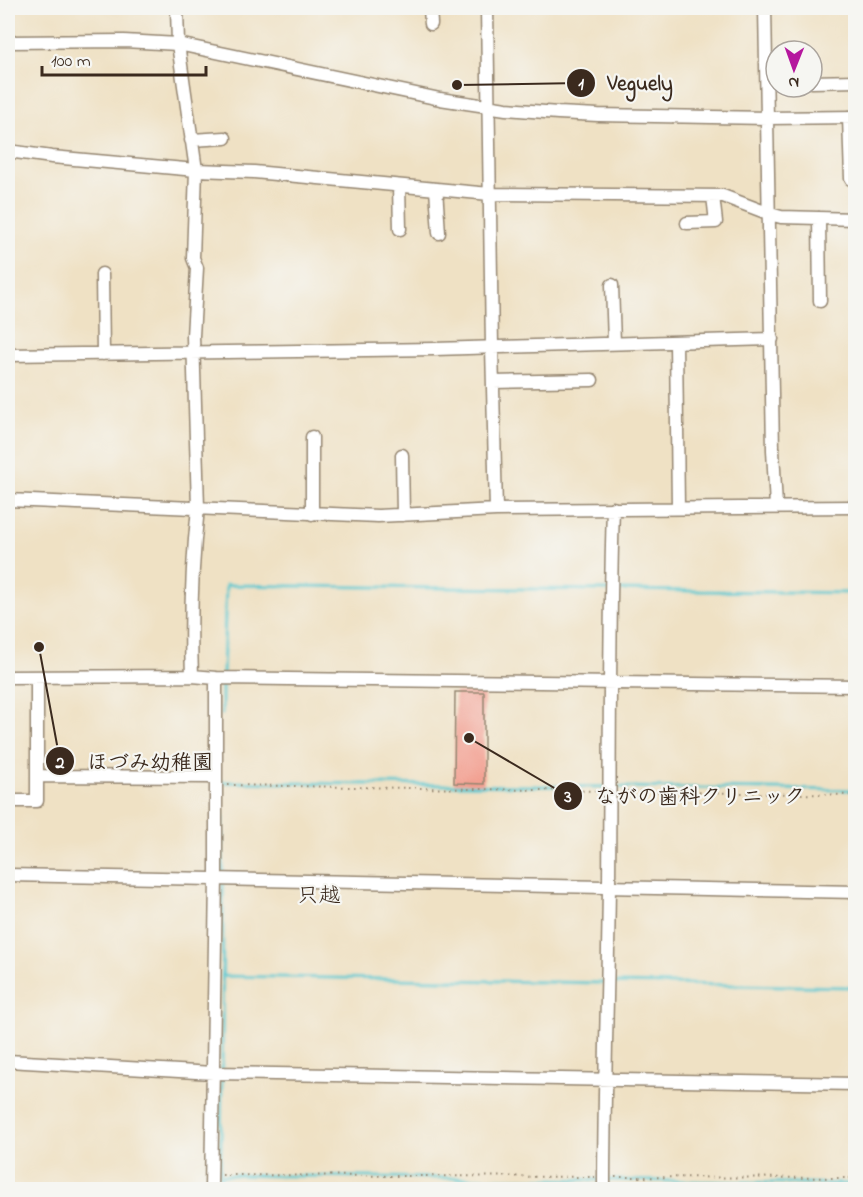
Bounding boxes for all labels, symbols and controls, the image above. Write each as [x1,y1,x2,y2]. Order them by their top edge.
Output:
scale bar [42,39,206,77]
north arrow [764,39,824,99]
text: 100 m [51,49,91,75]
callout: Veguely [566,63,685,102]
text: Veguely [606,70,673,102]
text: N [788,70,799,94]
text: 1 [578,72,584,98]
callout: ほづみ幼稚園 [45,742,225,781]
text: ほづみ幼稚園 [87,749,213,779]
text: 2 [55,751,65,777]
callout: ながの歯科クリニック [553,777,817,816]
text: ながの歯科クリニック [595,783,805,813]
text: 3 [563,785,572,811]
district label: 只越 [297,881,341,913]

